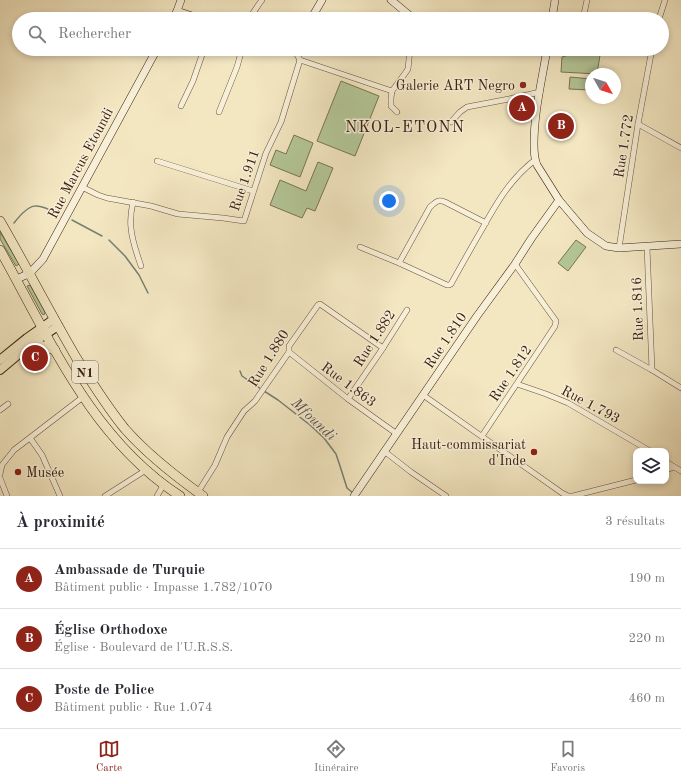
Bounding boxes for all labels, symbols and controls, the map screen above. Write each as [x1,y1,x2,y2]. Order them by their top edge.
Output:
search box [12,12,669,56]
icon: search [26,23,48,45]
text: Rechercher [58,27,131,42]
north arrow [585,68,621,104]
place label: Galerie ART Negro [396,79,515,93]
marker: Galerie ART Negro [518,80,528,90]
pin: A [509,93,535,123]
street label: Rue Marcus Etoundi [46,105,116,221]
pin: B [548,111,574,141]
street label: Rue 1.772 [612,113,636,179]
district label: NKOL-ETONN [345,120,465,136]
street label: Rue 1.911 [228,148,262,213]
your location [379,191,399,211]
street label: Rue 1.816 [630,277,646,341]
street label: Rue 1.882 [351,308,398,369]
street label: Rue 1.810 [422,310,470,371]
street label: Rue 1.880 [246,328,292,389]
pin: C [22,343,48,373]
street label: Rue 1.812 [487,343,535,404]
street label: Rue 1.863 [319,360,378,410]
road number: N1 [72,361,98,383]
street label: Rue 1.793 [559,384,622,426]
water label: Mfoundi [287,395,338,444]
place label: Haut-commissariat d'Inde [411,438,526,468]
marker: Haut-commissariat d'Inde [529,447,539,457]
map controls [633,448,669,484]
button: layers [633,448,669,484]
place label: Musée [26,466,64,480]
marker: Musée [13,467,23,477]
text: À proximité [16,514,105,531]
text: 3 résultats [605,515,665,528]
text: Ambassade de Turquie [54,563,205,578]
text: A [24,572,34,585]
text: 190 m [628,572,665,585]
text: Bâtiment public · Impasse 1.782/1070 [54,581,272,594]
text: Église Orthodoxe [54,623,168,638]
text: B [24,632,34,645]
text: 220 m [628,632,665,645]
text: Église · Boulevard de l'U.R.S.S. [54,641,233,654]
text: Poste de Police [54,683,154,698]
text: C [25,692,33,705]
text: 460 m [628,692,665,705]
text: Bâtiment public · Rue 1.074 [54,701,213,714]
tab: Carte [96,738,122,776]
tab: Itinéraire [314,738,359,776]
tab: Favoris [550,738,585,776]

